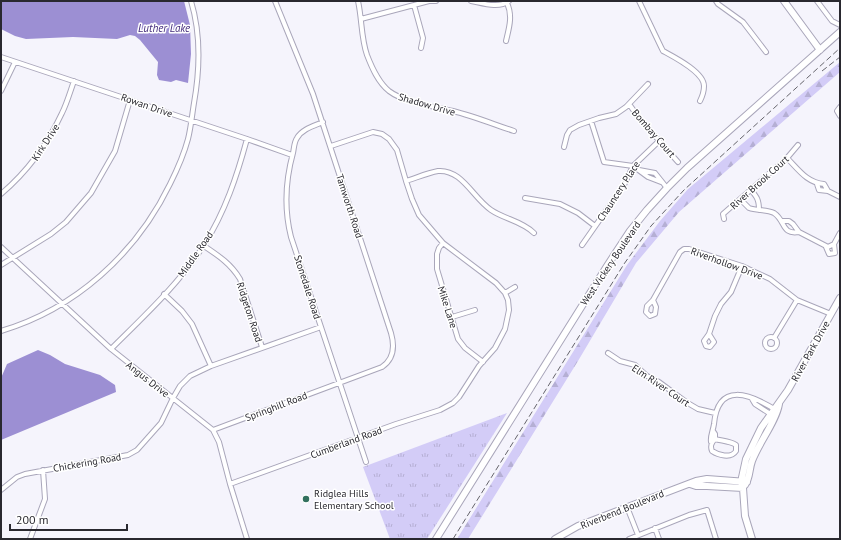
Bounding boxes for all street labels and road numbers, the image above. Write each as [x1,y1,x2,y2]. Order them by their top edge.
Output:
street label: Shadow Drive [397,90,457,119]
street label: Rowan Drive [119,91,174,120]
street label: Bombay Court [629,106,679,161]
street label: Kirk Drive [29,121,62,163]
street label: River Brook Court [727,152,792,212]
street label: Chauncery Place [594,159,643,224]
street label: Tamworth Road [333,172,366,240]
street label: West Vickery Boulevard [577,219,643,308]
street label: Middle Road [175,229,216,280]
street label: Riverhollow Drive [689,244,765,283]
street label: Stonedale Road [291,253,324,321]
street label: Ridgeton Road [234,280,265,344]
street label: Mike Lane [435,284,460,330]
street label: River Park Drive [788,318,833,384]
street label: Angus Drive [123,358,172,400]
street label: Elm River Court [629,361,693,410]
street label: Springhill Road [243,389,309,424]
street label: Cumberland Road [308,423,384,461]
street label: Chickering Road [52,450,122,475]
street label: Riverbend Boulevard [579,487,666,532]

